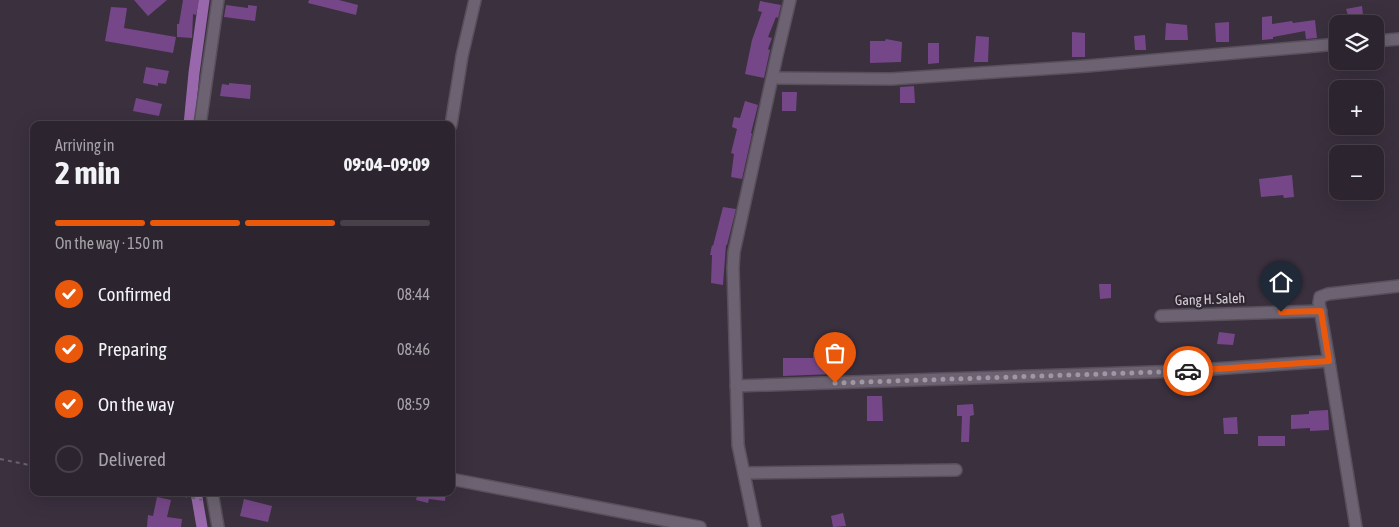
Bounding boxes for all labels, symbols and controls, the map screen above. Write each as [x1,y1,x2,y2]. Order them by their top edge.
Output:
map controls [1329,15,1384,200]
button: layers [1329,15,1384,70]
button: + [1329,80,1384,135]
text: Arriving in [55,136,115,154]
button: − [1329,145,1384,200]
text: 09:04–09:09 [343,153,430,175]
text: 2 min [55,154,120,191]
text: On the way · 150 m [55,234,164,252]
pin [1260,261,1302,312]
icon: home [1267,268,1295,296]
icon: check [55,280,83,308]
text: Confirmed [98,283,171,305]
text: 08:44 [397,285,430,303]
street label: Gang H. Saleh [1175,290,1245,308]
pin [814,332,856,383]
icon: check [55,335,83,363]
text: Preparing [98,338,167,360]
icon: bag [821,339,849,367]
text: 08:46 [397,340,430,358]
courier [1163,346,1213,396]
icon: car [1174,357,1202,385]
icon: check [55,390,83,418]
text: On the way [98,393,175,415]
text: 08:59 [397,395,430,413]
text: Delivered [98,448,166,470]

